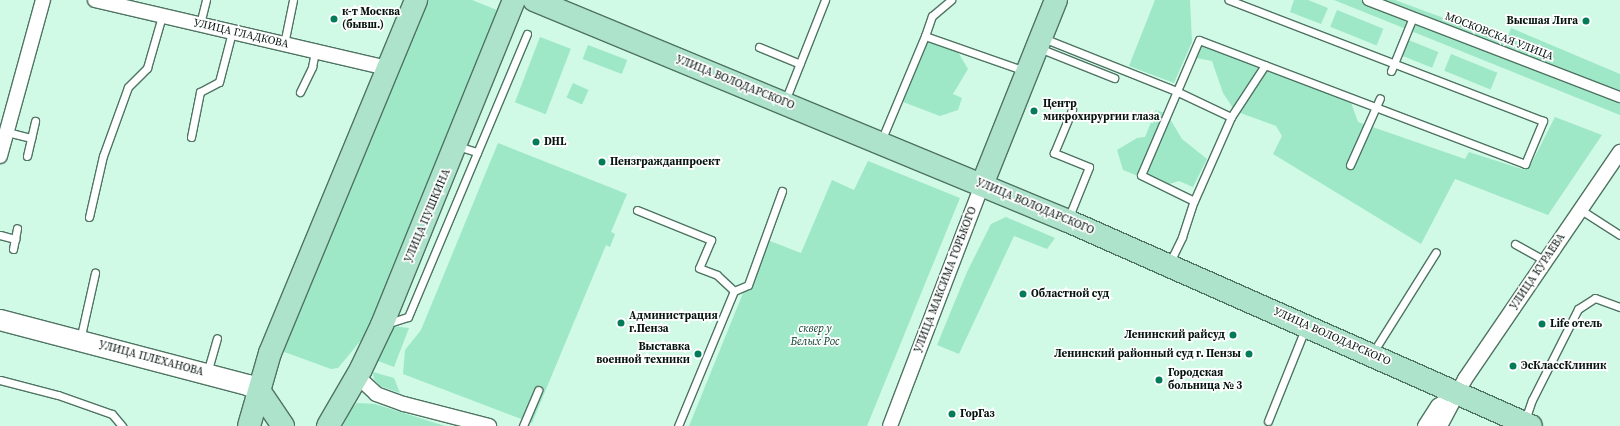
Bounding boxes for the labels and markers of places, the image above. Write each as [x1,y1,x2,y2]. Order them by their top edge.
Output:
place label: к-т Москва (бывш.) [342,6,400,32]
marker: к-т Москва (бывш.) [329,14,339,24]
place label: Высшая Лига [1507,14,1578,28]
marker: Высшая Лига [1581,16,1591,26]
place label: Центр микрохирургии глаза [1043,98,1160,124]
marker: Центр микрохирургии глаза [1028,105,1040,117]
place label: DHL [544,135,566,149]
marker: DHL [531,137,541,147]
place label: Пензгражданпроект [610,155,720,169]
marker: Пензгражданпроект [597,157,607,167]
place label: Областной суд [1031,287,1109,301]
marker: Областной суд [1018,289,1028,299]
place label: Администрация г.Пенза [629,310,718,336]
place label: Life отель [1550,317,1602,331]
marker: Администрация г.Пенза [616,318,626,328]
marker: Life отель [1537,319,1547,329]
place label: Ленинский райсуд [1124,328,1225,342]
marker: Ленинский райсуд [1228,330,1238,340]
place label: Выставка военной техники [596,341,690,367]
place label: Ленинский районный суд г. Пензы [1054,347,1241,361]
marker: Выставка военной техники [693,349,703,359]
marker: Ленинский районный суд г. Пензы [1244,349,1254,359]
place label: ЭсКлассКлиник [1521,359,1606,373]
marker: ЭсКлассКлиник [1508,361,1518,371]
place label: Городская больница № 3 [1168,367,1242,393]
marker: Городская больница № 3 [1153,374,1165,386]
place label: ГорГаз [960,407,995,421]
marker: ГорГаз [947,409,957,419]

